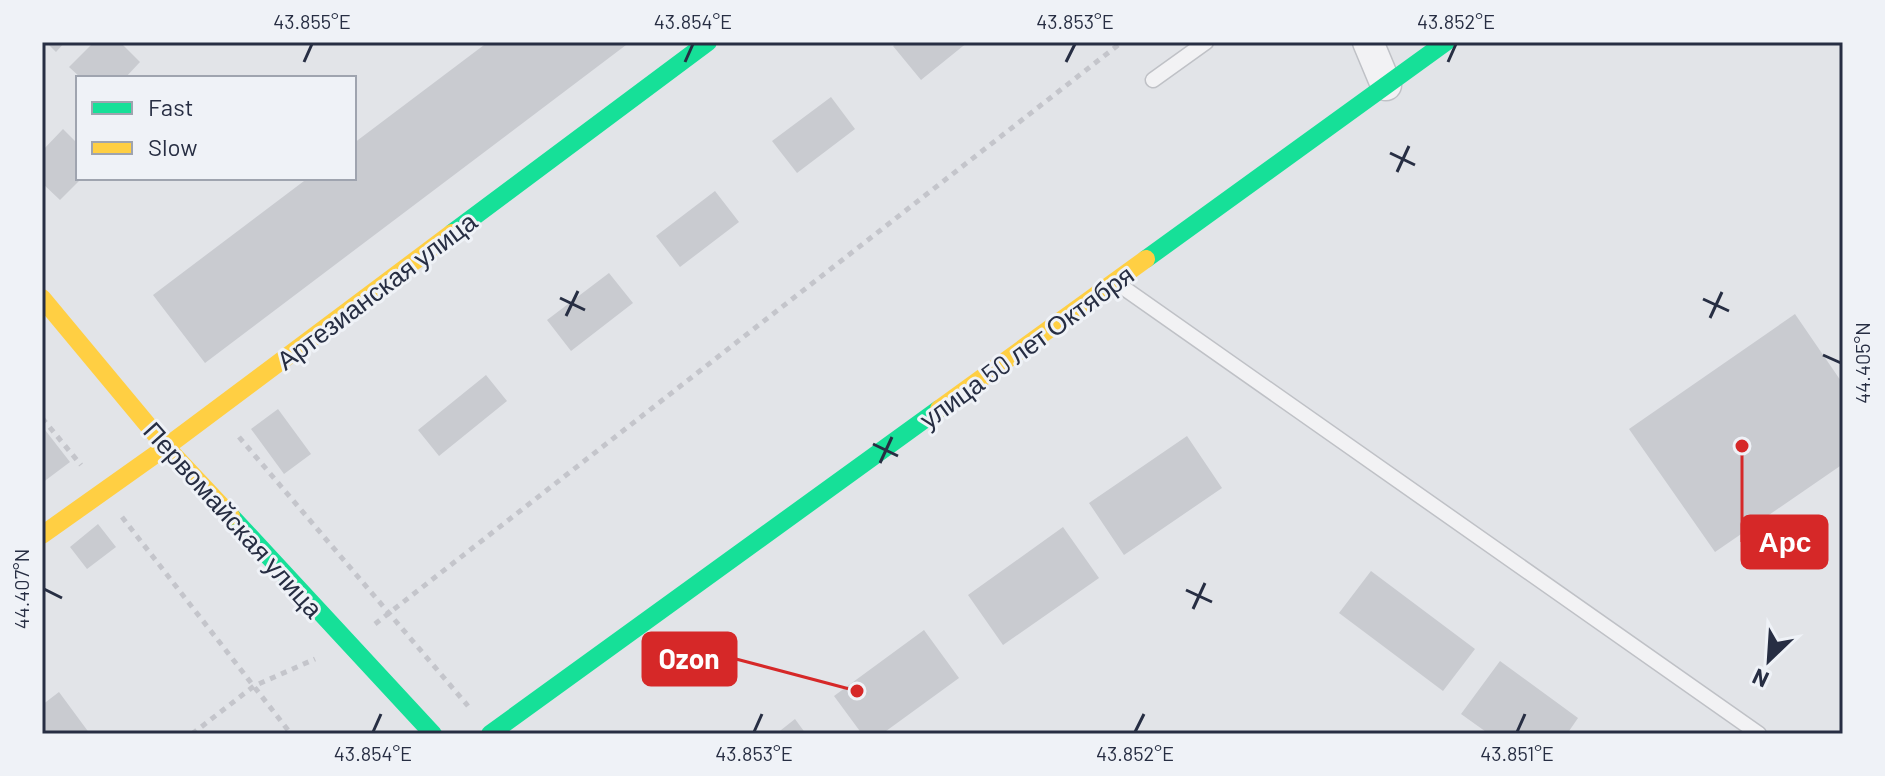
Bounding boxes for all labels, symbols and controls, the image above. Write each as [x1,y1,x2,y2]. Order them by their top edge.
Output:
text: 43.855°E [273,9,351,33]
text: 43.854°E [654,9,732,33]
text: 43.853°E [1036,9,1114,33]
text: 43.852°E [1417,9,1495,33]
legend [76,76,356,180]
text: Fast [148,92,193,121]
text: Slow [148,132,197,161]
street label: Артезианская улица [270,204,482,375]
street label: улица 50 лет Октября [913,258,1139,434]
text: 44.405°N [1850,322,1874,404]
street label: Первомайская улица [138,415,330,624]
callout: Арс [1742,516,1827,568]
text: Арс [1759,524,1811,558]
text: 44.407°N [9,549,33,629]
north arrow [1729,620,1809,700]
callout: Ozon [643,633,736,685]
text: Ozon [658,641,720,675]
text: N [1748,664,1772,694]
text: 43.854°E [334,741,412,765]
text: 43.853°E [715,741,793,765]
text: 43.852°E [1096,741,1174,765]
text: 43.851°E [1480,741,1554,765]

